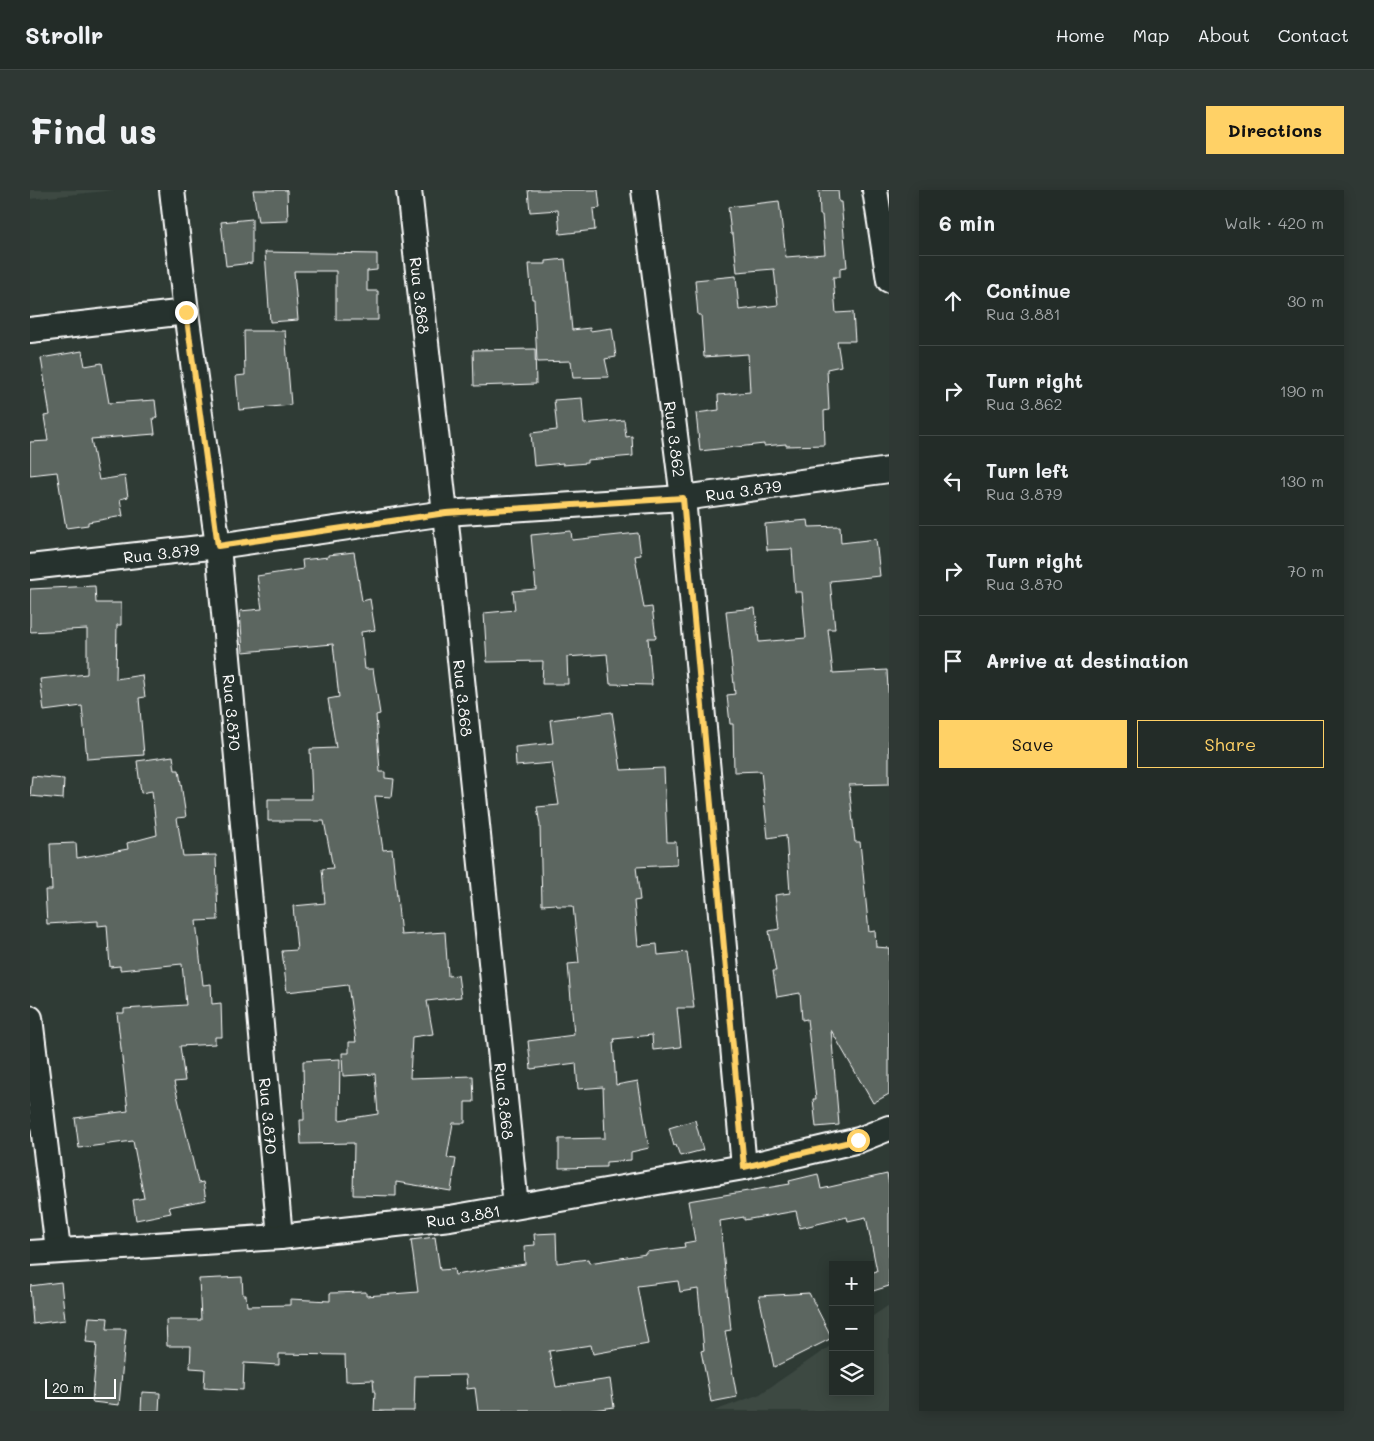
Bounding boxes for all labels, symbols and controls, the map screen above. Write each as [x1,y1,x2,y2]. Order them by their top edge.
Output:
text: Strollr [25,19,103,50]
text: Home [1056,23,1105,47]
text: Map [1133,23,1169,47]
text: About [1197,23,1250,47]
text: Contact [1278,23,1349,47]
button: Directions [1206,106,1344,154]
text: Find us [30,107,157,153]
text: 6 min [939,209,995,236]
text: Walk · 420 m [1224,212,1324,233]
street label: Rua 3.868 [406,256,435,335]
text: Continue [986,278,1071,303]
icon: ahead [939,287,967,315]
text: 30 m [1287,290,1324,311]
route end [175,301,198,324]
text: Rua 3.881 [986,303,1061,324]
text: Turn right [986,368,1083,393]
icon: right [939,377,967,405]
text: 190 m [1280,380,1324,401]
text: Rua 3.862 [986,393,1062,414]
street label: Rua 3.862 [660,400,691,478]
text: Turn left [986,458,1069,483]
icon: left [939,467,967,495]
text: 130 m [1280,470,1324,491]
street label: Rua 3.879 [704,474,783,505]
text: Rua 3.879 [986,483,1062,504]
street label: Rua 3.879 [122,538,200,567]
text: Turn right [986,548,1083,573]
icon: right [939,557,967,585]
text: 70 m [1287,560,1324,581]
text: Rua 3.870 [986,573,1063,594]
icon: arrive [939,647,967,675]
text: Arrive at destination [986,648,1189,673]
street label: Rua 3.868 [450,659,478,738]
street label: Rua 3.870 [219,673,247,752]
button: Save [939,720,1127,768]
button: Share [1137,720,1324,768]
street label: Rua 3.868 [491,1061,520,1141]
street label: Rua 3.870 [255,1077,283,1155]
route start [847,1129,870,1152]
street label: Rua 3.881 [425,1199,502,1231]
map controls [829,1261,874,1396]
button: + [829,1261,874,1306]
button: − [829,1306,874,1351]
button: layers [829,1351,874,1396]
scale bar [45,1376,116,1399]
text: 20 m [52,1378,84,1397]

